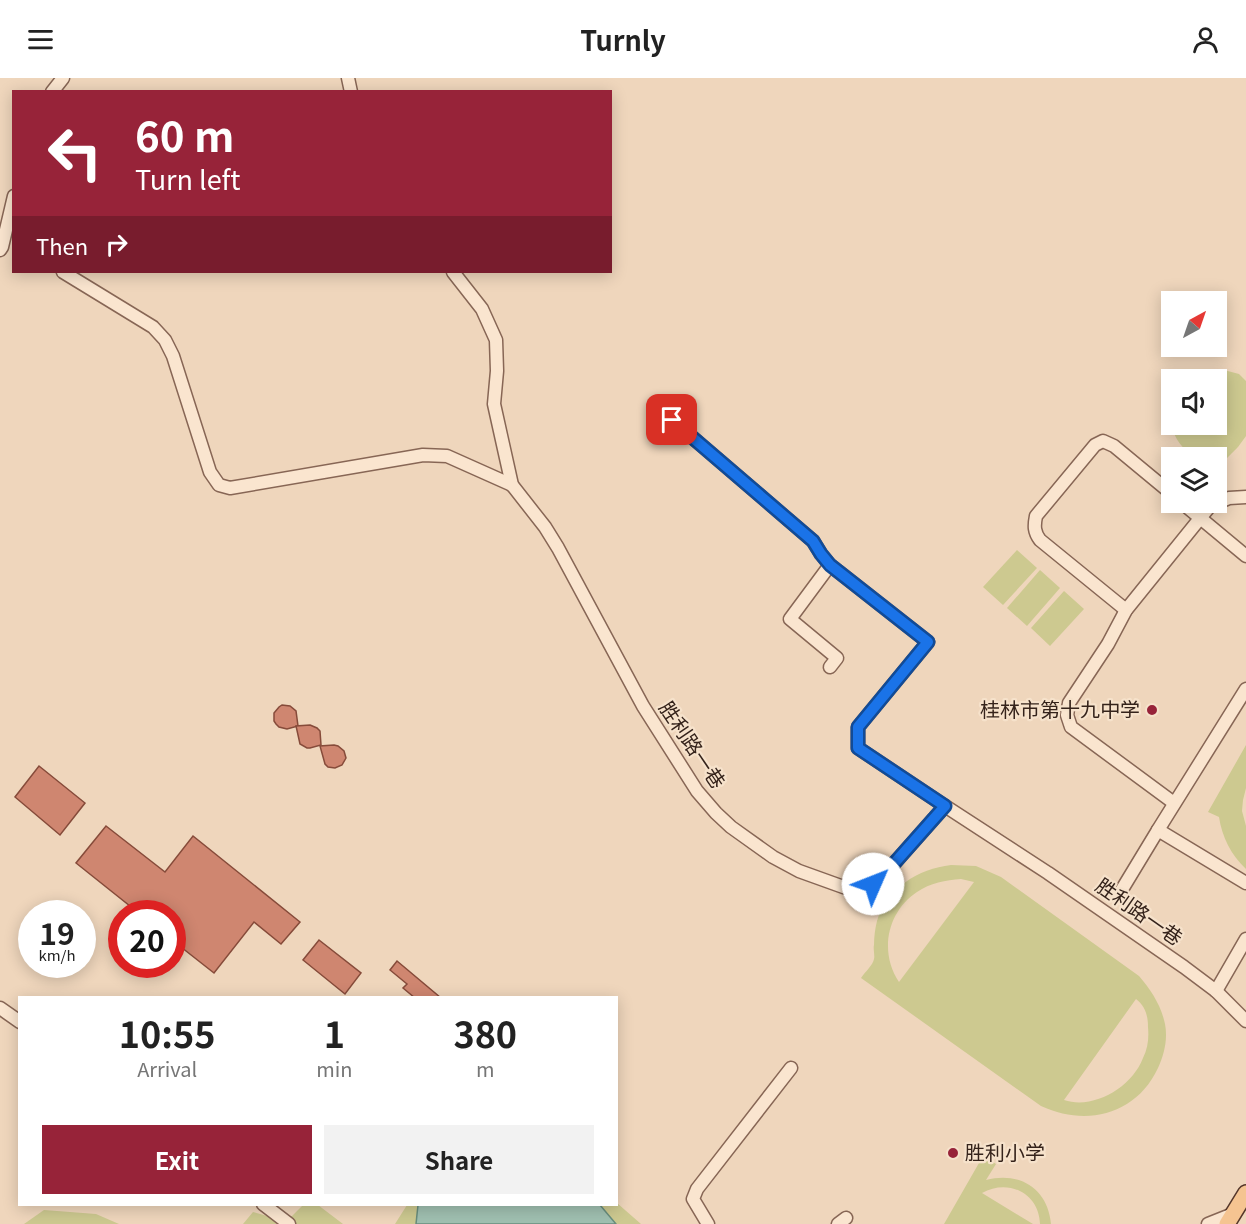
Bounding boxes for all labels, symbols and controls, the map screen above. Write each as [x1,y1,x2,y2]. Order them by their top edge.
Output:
text: Turnly [580,20,666,59]
icon: menu [24,23,57,56]
icon: person [1189,23,1222,56]
text: 60 m [135,103,235,164]
icon: left [36,114,114,192]
text: Turn left [135,159,241,198]
icon: right [100,228,133,261]
text: Then [36,229,88,261]
north arrow [1161,291,1227,357]
map controls [1161,291,1227,513]
button: sound [1161,369,1227,435]
pin [646,394,697,445]
icon: arrive [655,403,688,436]
button: layers [1161,447,1227,513]
place label: 桂林市第十九中学 [980,694,1140,723]
street label: 胜利路一巷 [653,695,733,794]
marker: 桂林市第十九中学 [1145,703,1159,717]
position arrow [841,852,905,916]
street label: 胜利路一巷 [1091,870,1189,951]
speed limit sign: 20 [108,900,186,978]
text: 19 [39,910,75,954]
text: km/h [38,944,76,965]
text: 10:55 [119,1006,216,1058]
text: 1 [324,1006,345,1058]
text: 380 [453,1006,517,1058]
text: Arrival [137,1054,197,1083]
text: min [316,1054,353,1083]
text: m [476,1054,495,1083]
button: Exit [42,1125,312,1194]
button: Share [324,1125,594,1194]
place label: 胜利小学 [965,1137,1045,1166]
marker: 胜利小学 [946,1146,960,1160]

